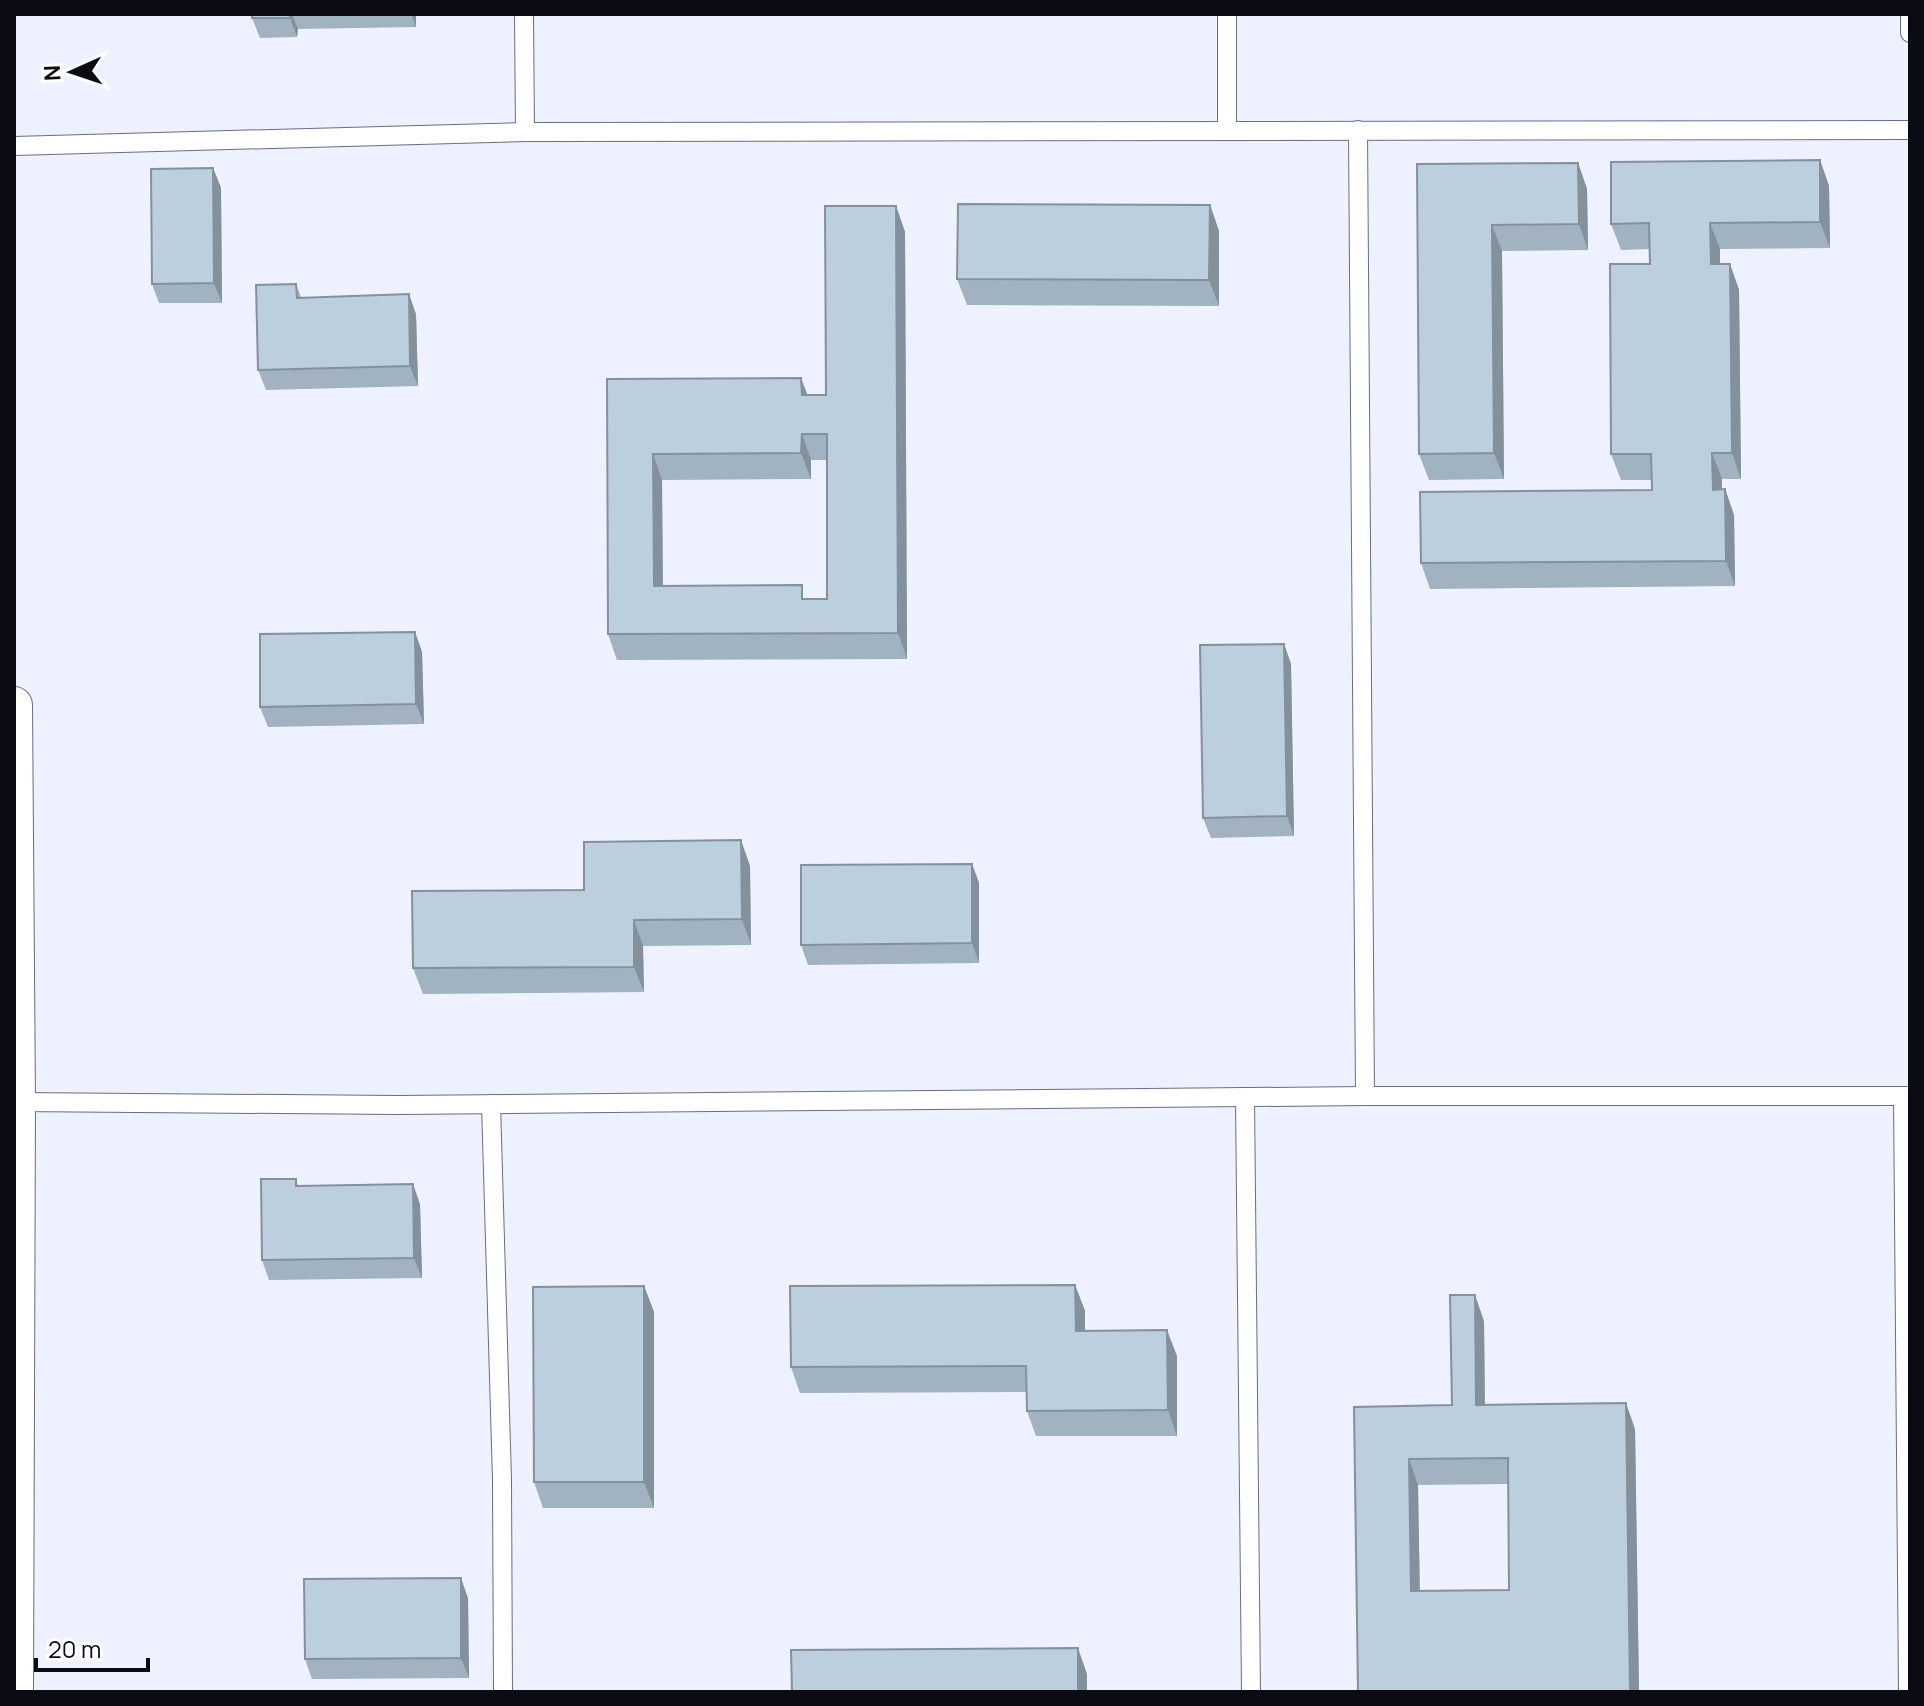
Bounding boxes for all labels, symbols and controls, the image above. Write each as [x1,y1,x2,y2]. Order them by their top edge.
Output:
north arrow [32,32,112,112]
text: N [37,64,67,82]
scale bar [36,1622,148,1672]
text: 20 m [48,1632,101,1665]

